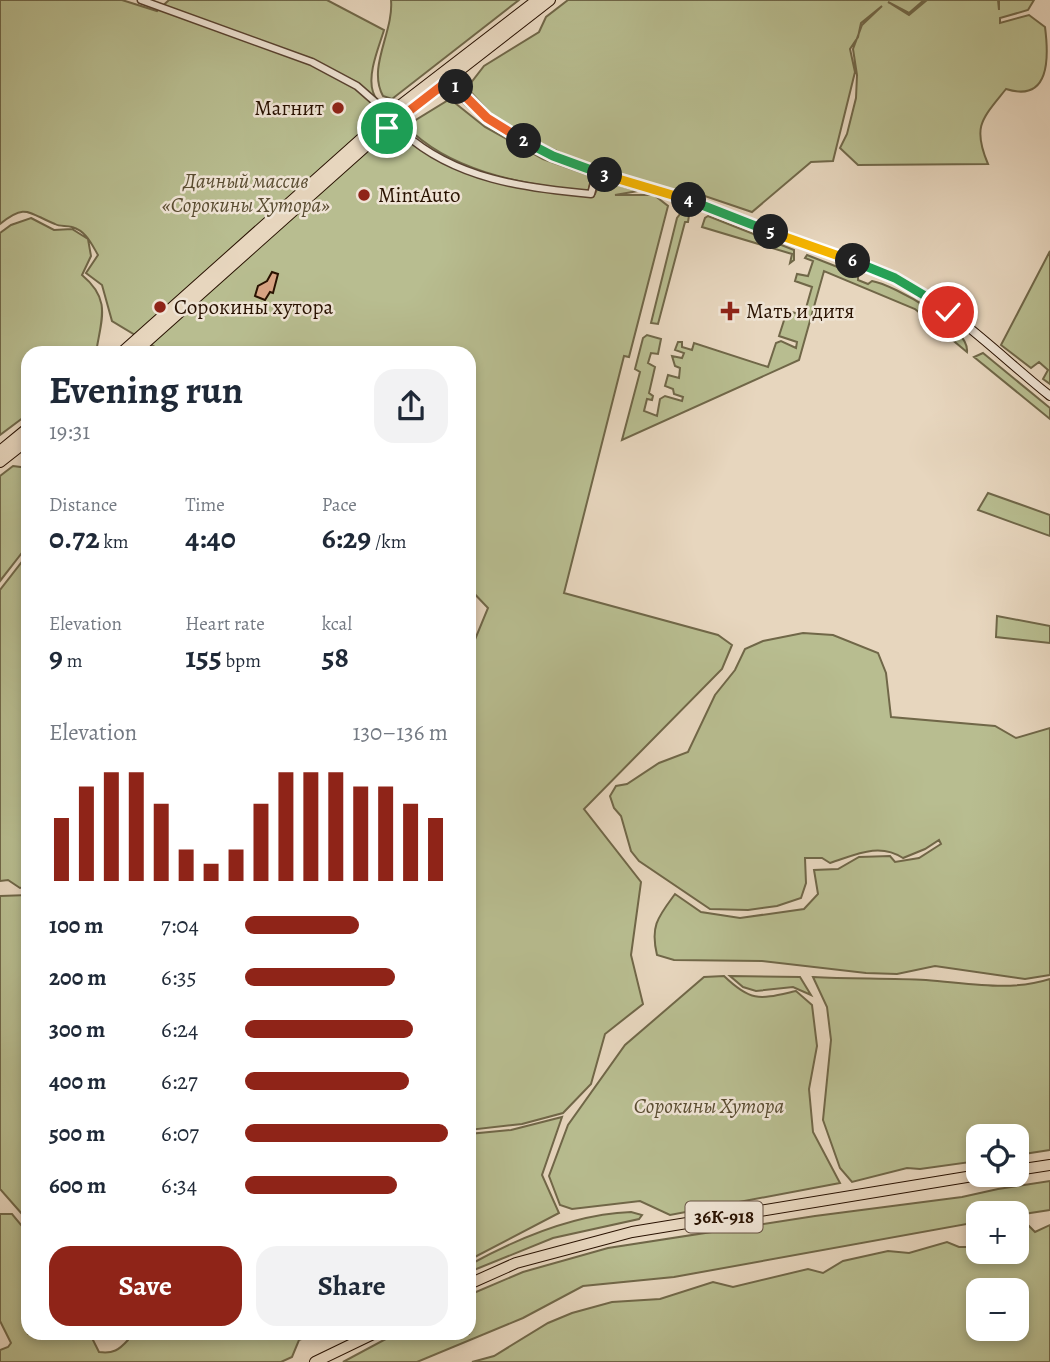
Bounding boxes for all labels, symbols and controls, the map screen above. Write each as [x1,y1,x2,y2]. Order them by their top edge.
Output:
pin: 1 [438,70,474,104]
text: 1 [452,73,459,99]
place label: Магнит [254,94,324,122]
pin [357,98,417,158]
marker: Магнит [330,100,346,116]
icon: arrive [368,109,406,147]
pin: 2 [506,124,542,158]
text: 2 [519,127,528,153]
pin: 3 [588,158,622,192]
text: 3 [600,161,609,187]
park label: Дачный массив «Сорокины Хутора» [162,167,330,219]
place label: MintAuto [378,181,461,209]
pin: 4 [672,182,706,218]
text: 4 [684,186,693,212]
marker: MintAuto [356,187,372,203]
pin: 5 [754,215,788,250]
text: 5 [766,218,775,244]
pin: 6 [836,244,870,278]
text: 6 [848,247,857,273]
pin [918,282,978,342]
place label: Сорокины хутора [174,293,333,321]
icon: check [929,293,967,331]
place label: Мать и дитя [746,297,854,325]
marker: Сорокины хутора [152,299,168,315]
marker: Мать и дитя [720,301,740,321]
text: Evening run [49,364,243,416]
button: share [374,369,448,443]
text: 19:31 [49,416,90,447]
text: Distance [49,492,117,518]
text: Time [185,492,225,518]
text: Pace [322,492,357,518]
text: 0.72 [49,518,100,558]
text: 4:40 [185,518,236,558]
text: 6:29 [322,518,371,558]
text: km [100,529,129,555]
text: /km [371,529,406,555]
text: Elevation [49,611,122,637]
text: Heart rate [185,611,265,637]
text: kcal [322,611,352,637]
text: 9 [49,637,63,677]
text: 155 [185,637,222,677]
text: 58 [322,637,349,677]
text: m [63,648,82,674]
text: bpm [222,648,261,674]
text: Elevation [49,717,137,748]
text: 130–136 m [353,717,448,748]
text: 100 m [49,910,104,941]
text: 7:04 [161,910,199,941]
text: 200 m [49,962,107,993]
text: 6:35 [161,962,197,993]
text: 300 m [49,1014,105,1045]
text: 6:24 [161,1014,198,1045]
text: 400 m [49,1066,106,1097]
text: 6:27 [161,1066,198,1097]
park label: Сорокины Хутора [634,1092,785,1120]
text: 500 m [49,1118,105,1149]
text: 6:07 [161,1118,199,1149]
map controls [966,1124,1029,1341]
button: locate [966,1124,1029,1187]
text: 600 m [49,1170,106,1201]
text: 6:34 [161,1170,197,1201]
button: + [966,1201,1029,1264]
road number: 36К-918 [686,1202,762,1232]
button: Save [49,1246,242,1326]
button: Share [256,1246,448,1326]
button: − [966,1278,1029,1341]

